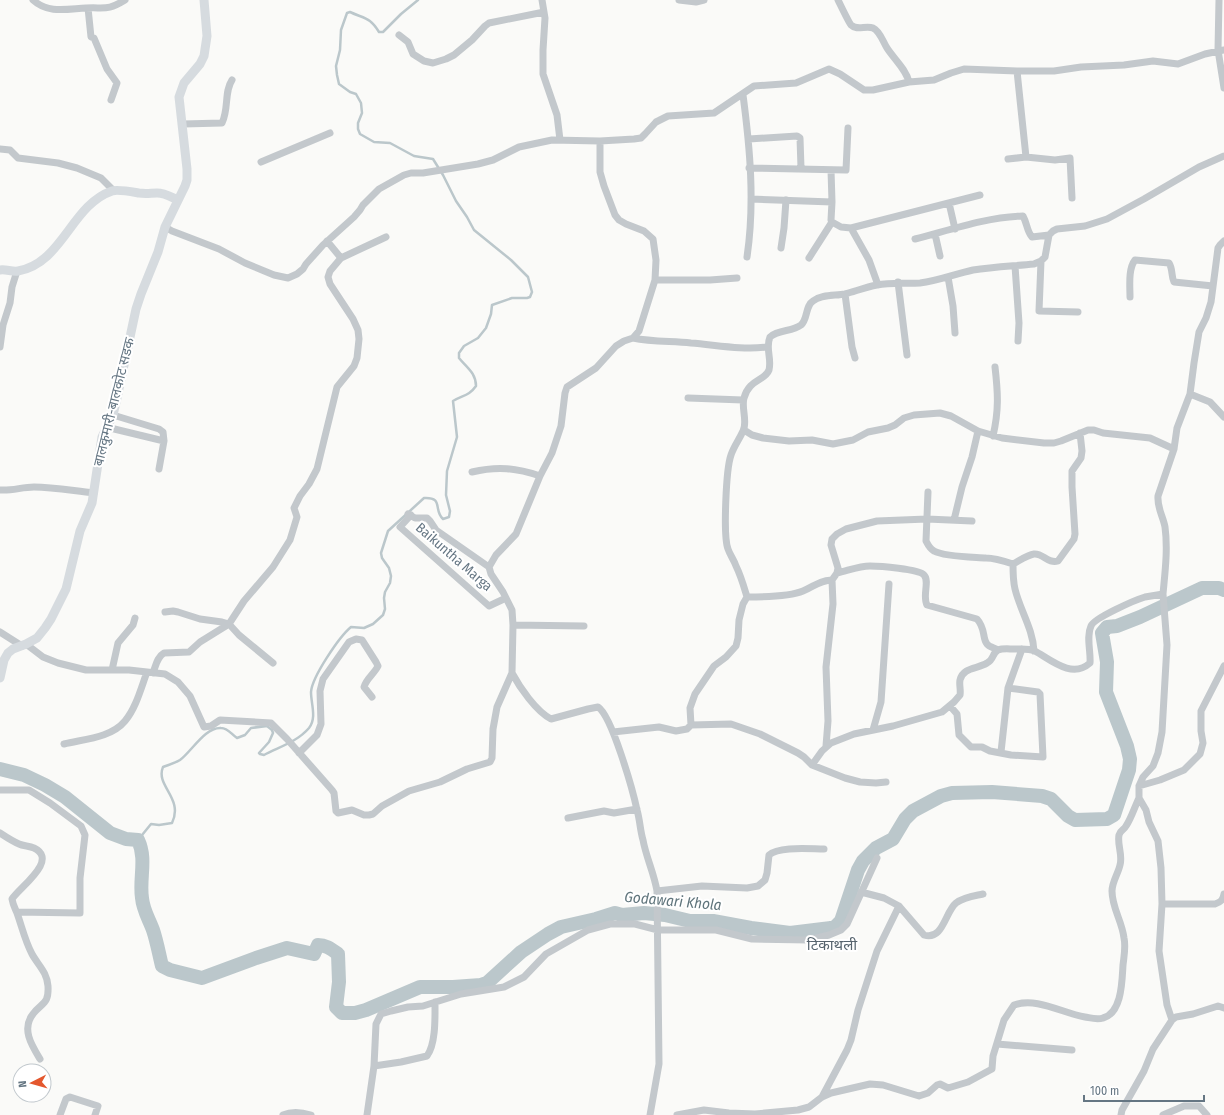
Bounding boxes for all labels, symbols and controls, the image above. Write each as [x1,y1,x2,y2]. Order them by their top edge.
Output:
street label: बालकुमारी-बालकोट सडक [90,336,139,468]
street label: Baikuntha Marga [412,519,496,595]
water label: Godawari Khola [624,888,723,914]
district label: टिकाथली [807,936,858,954]
north arrow [12,1063,52,1103]
scale bar [1084,1077,1204,1103]
text: N [16,1080,29,1088]
text: 100 m [1090,1084,1119,1098]

